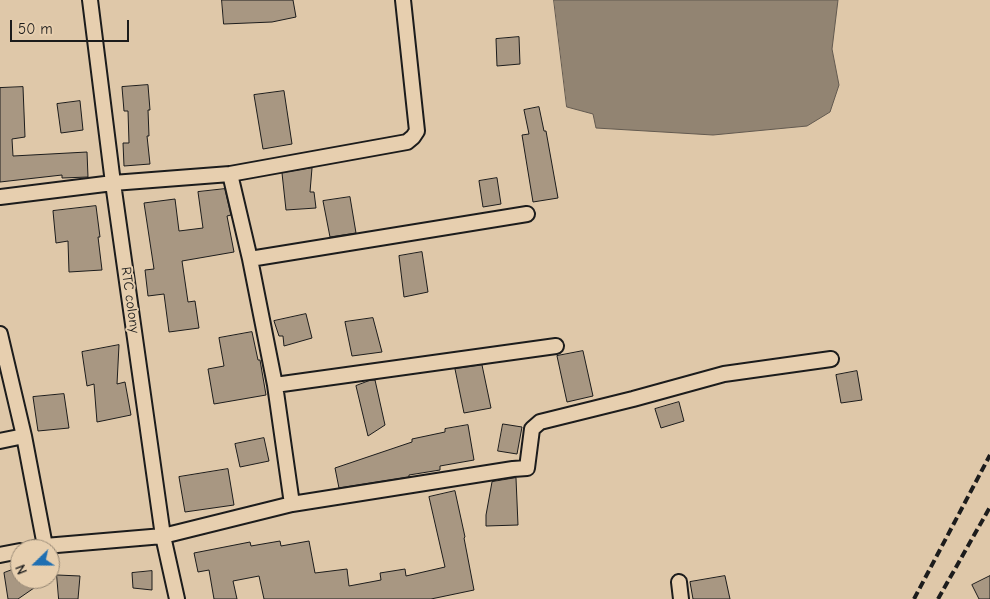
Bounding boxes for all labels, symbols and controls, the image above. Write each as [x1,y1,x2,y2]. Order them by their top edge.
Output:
scale bar [12,10,131,42]
text: 50 m [18,20,53,38]
street label: RTC colony [117,266,143,334]
north arrow [10,539,60,589]
text: N [12,562,31,577]

